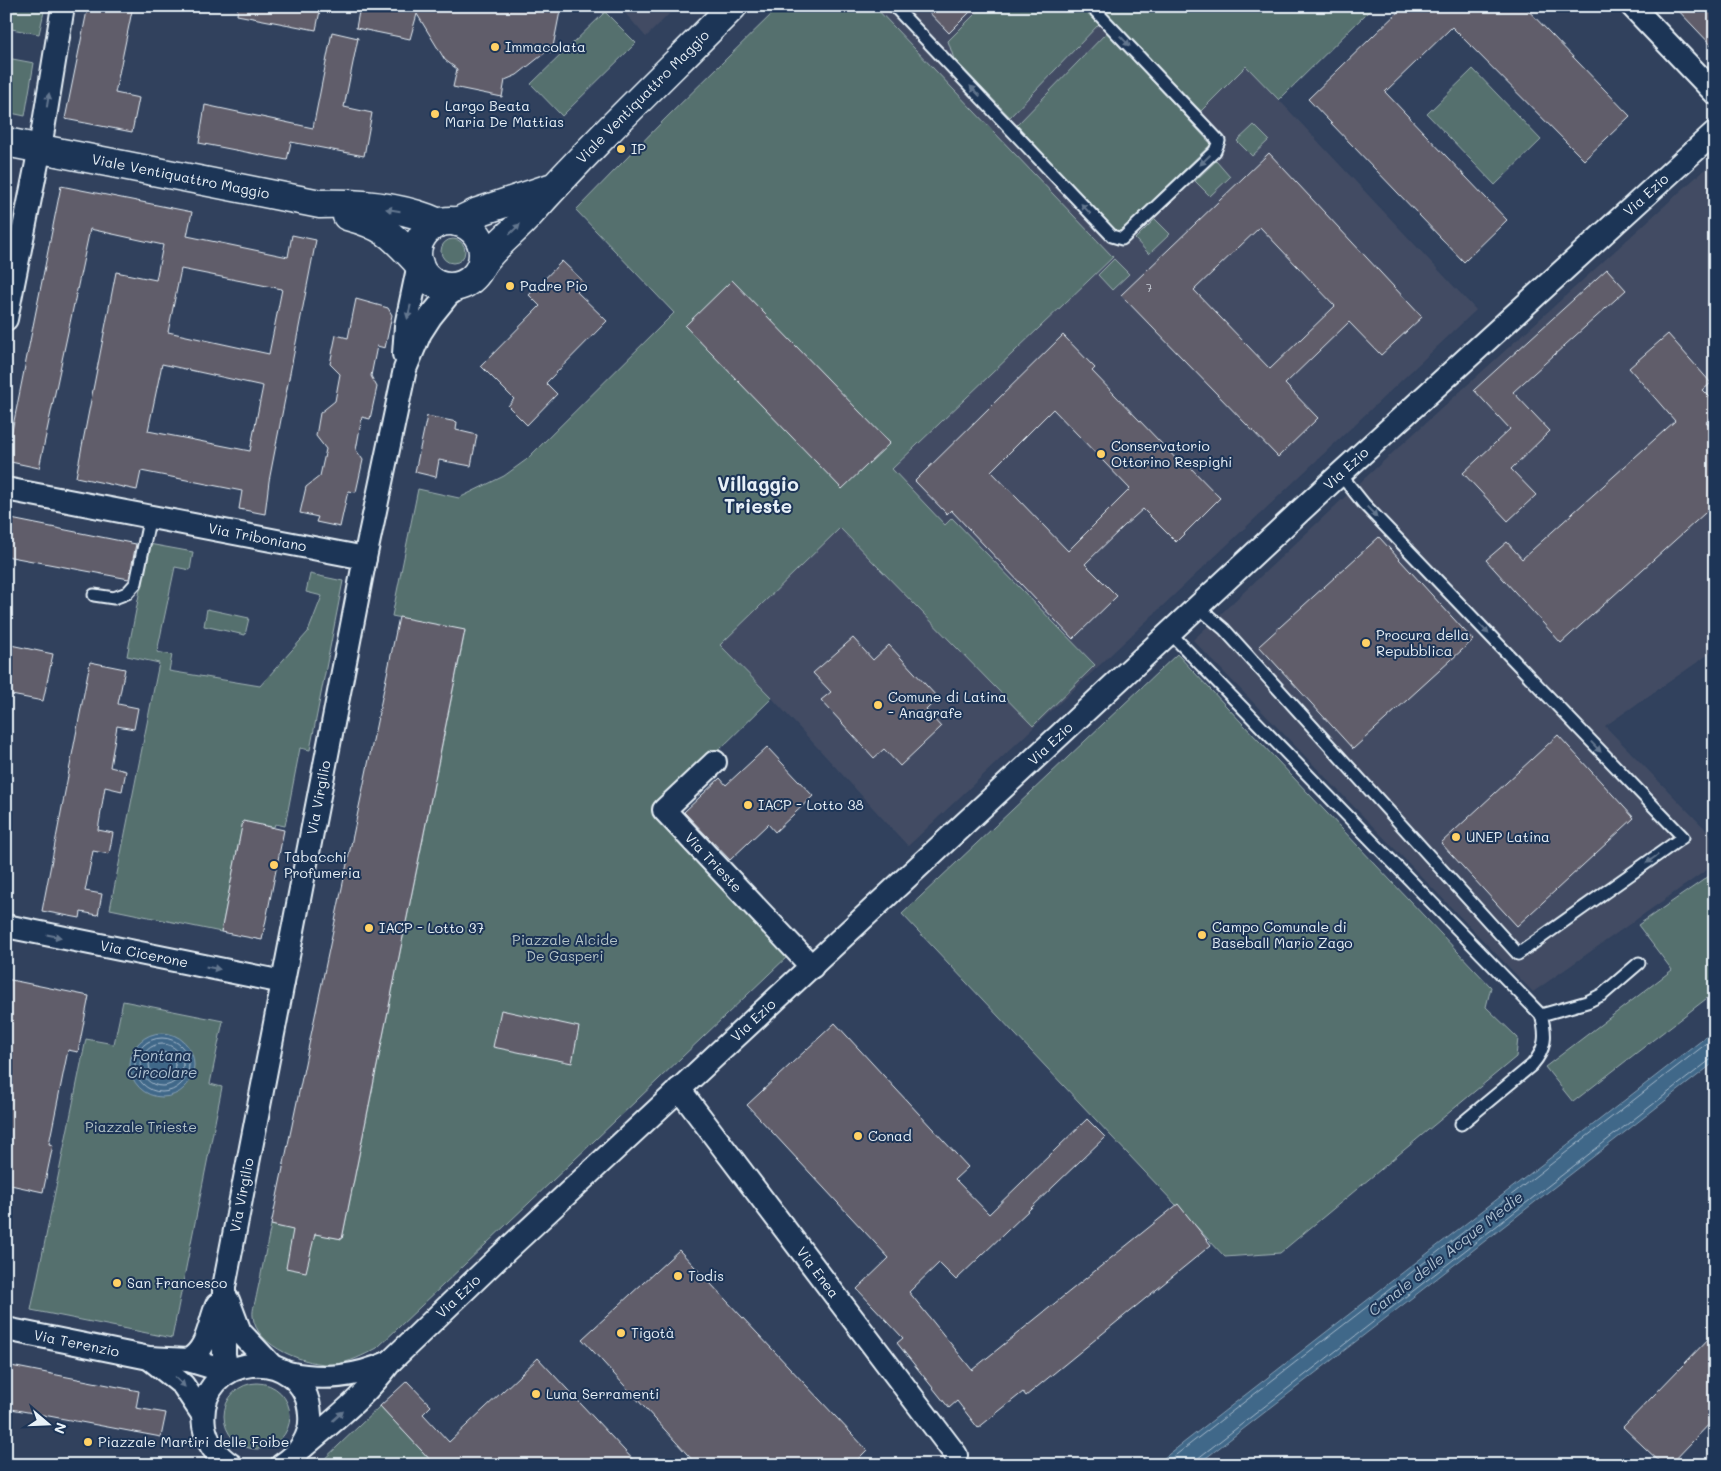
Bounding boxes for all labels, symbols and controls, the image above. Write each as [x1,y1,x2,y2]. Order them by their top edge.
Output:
street label: Viale Ventiquattro Maggio [572,26,713,167]
one-way arrow [1119,35,1131,47]
place label: Immacolata [505,37,586,56]
marker: Immacolata [489,41,501,53]
one-way arrow [969,85,981,97]
one-way arrow [44,92,52,108]
place label: Largo Beata Maria De Mattias [445,96,564,131]
marker: Largo Beata Maria De Mattias [429,108,441,120]
place label: IP [631,139,646,158]
marker: IP [615,143,627,155]
street label: Viale Ventiquattro Maggio [90,149,271,203]
one-way arrow [1199,154,1211,166]
street label: Via Ezio [1619,169,1672,220]
one-way arrow [1080,203,1092,215]
one-way arrow [385,206,401,214]
one-way arrow [509,223,521,235]
place label: Padre Pio [520,276,587,295]
marker: Padre Pio [504,280,516,292]
house number: 7 [1146,280,1152,295]
one-way arrow [405,304,413,319]
place label: Conservatorio Ottorino Respighi [1111,436,1232,471]
street label: Via Ezio [1319,443,1372,494]
marker: Conservatorio Ottorino Respighi [1095,448,1107,460]
district label: Villaggio Trieste [717,471,799,518]
one-way arrow [1365,505,1377,517]
street label: Via Triboniano [207,518,308,556]
one-way arrow [1478,623,1490,635]
place label: Procura della Repubblica [1376,625,1469,660]
marker: Procura della Repubblica [1360,637,1372,649]
place label: Comune di Latina - Anagrafe [888,687,1007,722]
marker: Comune di Latina - Anagrafe [872,699,884,711]
street label: Via Ezio [1023,718,1077,769]
one-way arrow [1590,740,1602,752]
street label: Via Virgilio [302,759,335,836]
place label: IACP - Lotto 38 [758,795,864,814]
marker: IACP - Lotto 38 [742,799,754,811]
place label: UNEP Latina [1466,827,1550,846]
street label: Via Trieste [681,828,747,896]
marker: UNEP Latina [1450,831,1462,843]
place label: Tabacchi Profumeria [284,847,361,882]
one-way arrow [1645,854,1659,864]
marker: Tabacchi Profumeria [268,859,280,871]
place label: Campo Comunale di Baseball Mario Zago [1212,917,1353,952]
place label: IACP - Lotto 37 [379,918,484,937]
marker: IACP - Lotto 37 [363,922,375,934]
marker: Campo Comunale di Baseball Mario Zago [1196,929,1208,941]
park label: Piazzale Alcide De Gasperi [512,930,618,965]
one-way arrow [46,932,62,940]
street label: Via Cicerone [99,935,190,972]
one-way arrow [206,964,222,972]
street label: Via Ezio [726,994,779,1046]
water label: Fontana Circolare [127,1045,197,1082]
park label: Piazzale Trieste [85,1117,197,1136]
place label: Conad [868,1126,912,1145]
marker: Conad [852,1130,864,1142]
street label: Via Virgilio [225,1156,258,1234]
water label: Canale delle Acque Medie [1364,1186,1527,1320]
street label: Via Enea [793,1243,844,1302]
place label: Todis [688,1266,724,1285]
street label: Via Ezio [431,1270,484,1322]
marker: Todis [672,1270,684,1282]
place label: San Francesco [127,1273,227,1292]
marker: San Francesco [111,1277,123,1289]
place label: Tigotà [631,1323,674,1342]
street label: Via Terenzio [32,1325,121,1361]
marker: Tigotà [615,1327,627,1339]
one-way arrow [174,1376,186,1388]
place label: Luna Serramenti [546,1384,659,1403]
marker: Luna Serramenti [530,1388,542,1400]
north arrow [22,1398,72,1448]
one-way arrow [332,1410,344,1422]
text: N [50,1420,71,1437]
place label: Piazzale Martiri delle Foibe [98,1432,289,1451]
marker: Piazzale Martiri delle Foibe [82,1436,94,1448]

